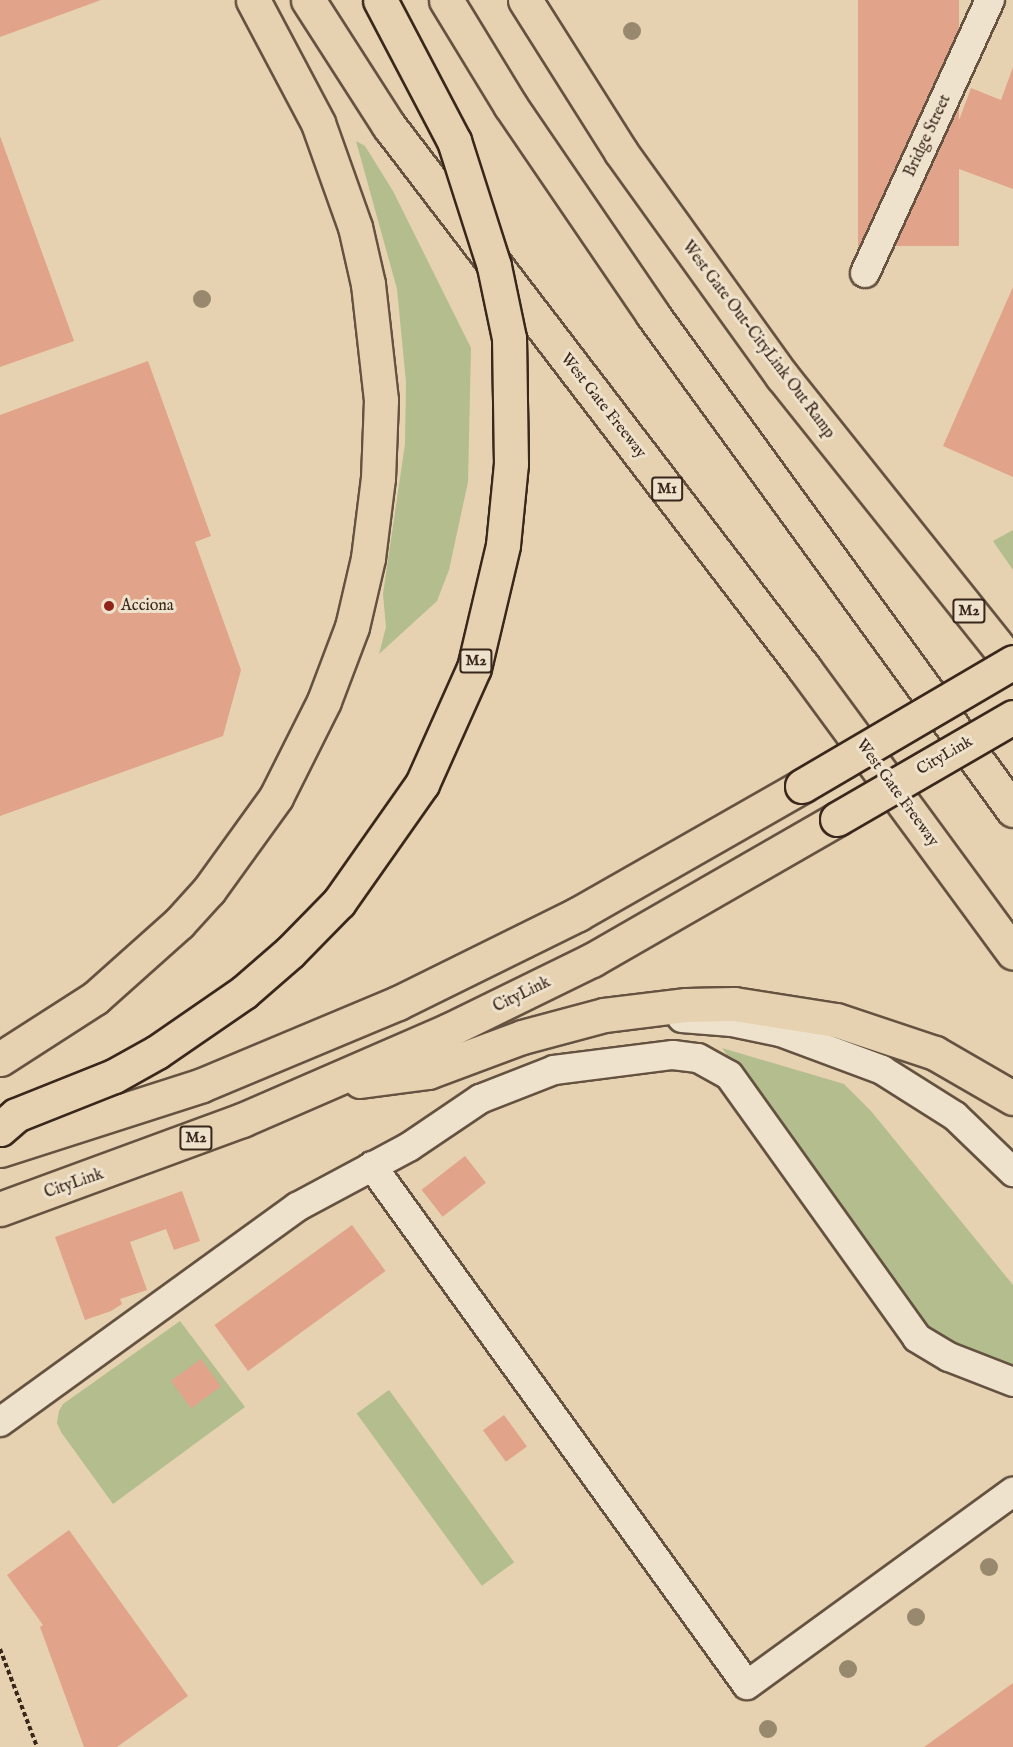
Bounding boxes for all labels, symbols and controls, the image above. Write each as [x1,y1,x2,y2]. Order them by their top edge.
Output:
street label: Bridge Street [901,92,955,180]
street label: West Gate Out-CityLink Out Ramp [677,237,839,443]
street label: West Gate Freeway [556,350,650,462]
road number: M1 [650,477,684,501]
place label: Acciona [121,596,174,616]
marker: Acciona [102,599,116,613]
road number: M2 [951,599,987,623]
road number: M2 [458,649,494,673]
street label: CityLink [914,732,976,780]
street label: West Gate Freeway [852,736,942,850]
street label: CityLink [490,973,554,1017]
road number: M2 [178,1126,214,1150]
street label: CityLink [42,1165,106,1203]

